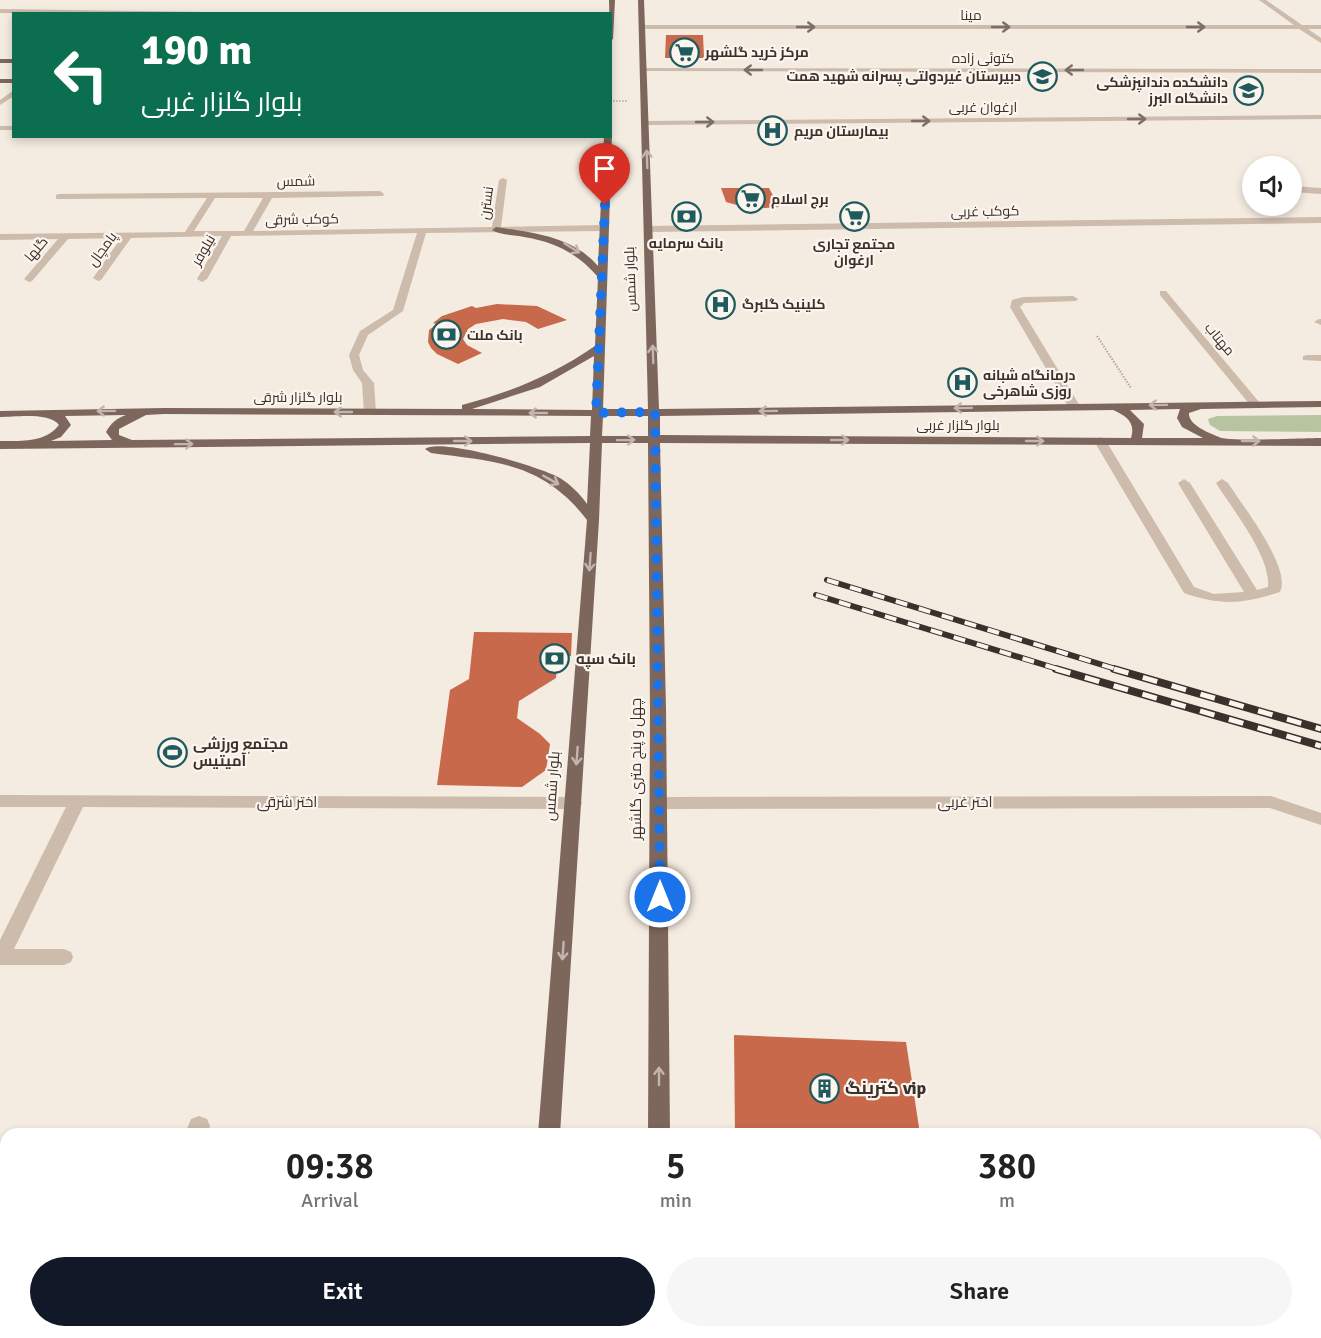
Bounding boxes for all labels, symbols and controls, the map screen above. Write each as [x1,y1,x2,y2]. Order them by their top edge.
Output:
street label: مینا [960,7,982,24]
one-way arrow [796,21,816,33]
one-way arrow [991,21,1011,33]
one-way arrow [1186,21,1206,33]
text: 190 m [141,25,252,76]
icon: left [42,36,120,114]
supermarket icon: مرکز خرید گلشهر [668,36,700,68]
place label: مرکز خرید گلشهر [704,44,809,61]
street label: کتوئی زاده [952,50,1014,67]
school or university icon: دبیرستان غیردولتی پسرانه شهید همت [1026,60,1058,92]
one-way arrow [743,64,763,76]
one-way arrow [1064,64,1084,76]
place label: دبیرستان غیردولتی پسرانه شهید همت [786,68,1021,87]
place label: دانشکده دندانپزشکی دانشگاه البرز [1096,74,1228,107]
school or university icon: دانشکده دندانپزشکی دانشگاه البرز [1233,74,1265,106]
text: بلوار گلزار غربی [141,86,303,119]
street label: ارغوان غربی [949,99,1017,116]
one-way arrow [1126,113,1146,125]
hospital icon: بیمارستان مریم [757,115,789,147]
one-way arrow [910,115,930,127]
one-way arrow [694,117,714,128]
place label: بیمارستان مریم [794,123,889,141]
pin [579,143,630,205]
one-way arrow [642,150,653,170]
icon: arrive [588,152,621,185]
map controls [1242,156,1302,216]
button: sound [1242,156,1302,216]
street label: شمس [277,173,315,190]
supermarket icon: برج اسلام [734,183,766,215]
street label: نسترن [476,185,497,221]
place label: برج اسلام [771,191,829,209]
bank icon: بانک سرمایه [670,200,702,232]
supermarket icon: مجتمع تجاری ارغوان [838,201,870,233]
street label: کوکب غربی [951,202,1020,221]
street label: کوکب شرقی [265,210,339,229]
street label: پامچال [84,228,122,271]
street label: نیلوفر [187,232,219,270]
street label: گلها [21,233,52,265]
place label: بانک سرمایه [649,235,723,252]
place label: مجتمع تجاری ارغوان [813,236,895,269]
one-way arrow [563,243,580,255]
street label: بلوار شمس [621,246,640,312]
hospital icon: کلینیک گلبرگ [705,288,737,320]
place label: کلینیک گلبرگ [742,296,825,313]
bank icon: بانک ملت [430,319,462,351]
street label: مهتاب [1201,319,1238,359]
place label: بانک ملت [467,327,523,344]
one-way arrow [648,345,659,365]
hospital icon: درمانگاه شبانه روزی شاهرخی [946,367,978,399]
place label: درمانگاه شبانه روزی شاهرخی [983,367,1075,400]
street label: بلوار گلزار شرقی [254,389,342,406]
one-way arrow [1148,399,1168,410]
one-way arrow [953,402,973,414]
one-way arrow [96,405,116,417]
one-way arrow [758,405,778,417]
one-way arrow [333,406,353,418]
one-way arrow [528,407,548,419]
street label: بلوار گلزار غربی [916,417,1000,434]
one-way arrow [615,434,635,446]
one-way arrow [829,434,849,446]
one-way arrow [453,435,473,447]
one-way arrow [1024,435,1044,447]
one-way arrow [1240,435,1260,447]
one-way arrow [174,438,194,450]
one-way arrow [542,474,559,486]
one-way arrow [584,551,595,571]
bank icon: بانک سپه [539,643,571,675]
place label: بانک سپه [576,650,636,669]
street label: چهل و پنج متری گلشهر [627,698,647,841]
place label: مجتمع ورزشی آمیتیس [193,735,288,770]
sports icon: مجتمع ورزشی آمیتیس [156,737,188,769]
one-way arrow [571,746,582,766]
street label: بلوار شمس [541,751,564,822]
street label: اختر شرقی [257,793,317,812]
street label: اختر غربی [937,793,993,812]
position arrow [628,865,692,929]
one-way arrow [557,940,568,960]
one-way arrow [653,1066,665,1086]
building icon: کترینگ vip [808,1072,840,1104]
place label: کترینگ vip [845,1077,927,1099]
text: 09:38 [286,1144,374,1189]
text: 5 [666,1144,686,1189]
text: 380 [978,1144,1036,1189]
text: Arrival [301,1188,359,1213]
text: min [660,1188,692,1213]
text: m [999,1188,1015,1213]
button: Exit [30,1257,655,1326]
button: Share [667,1257,1292,1326]

